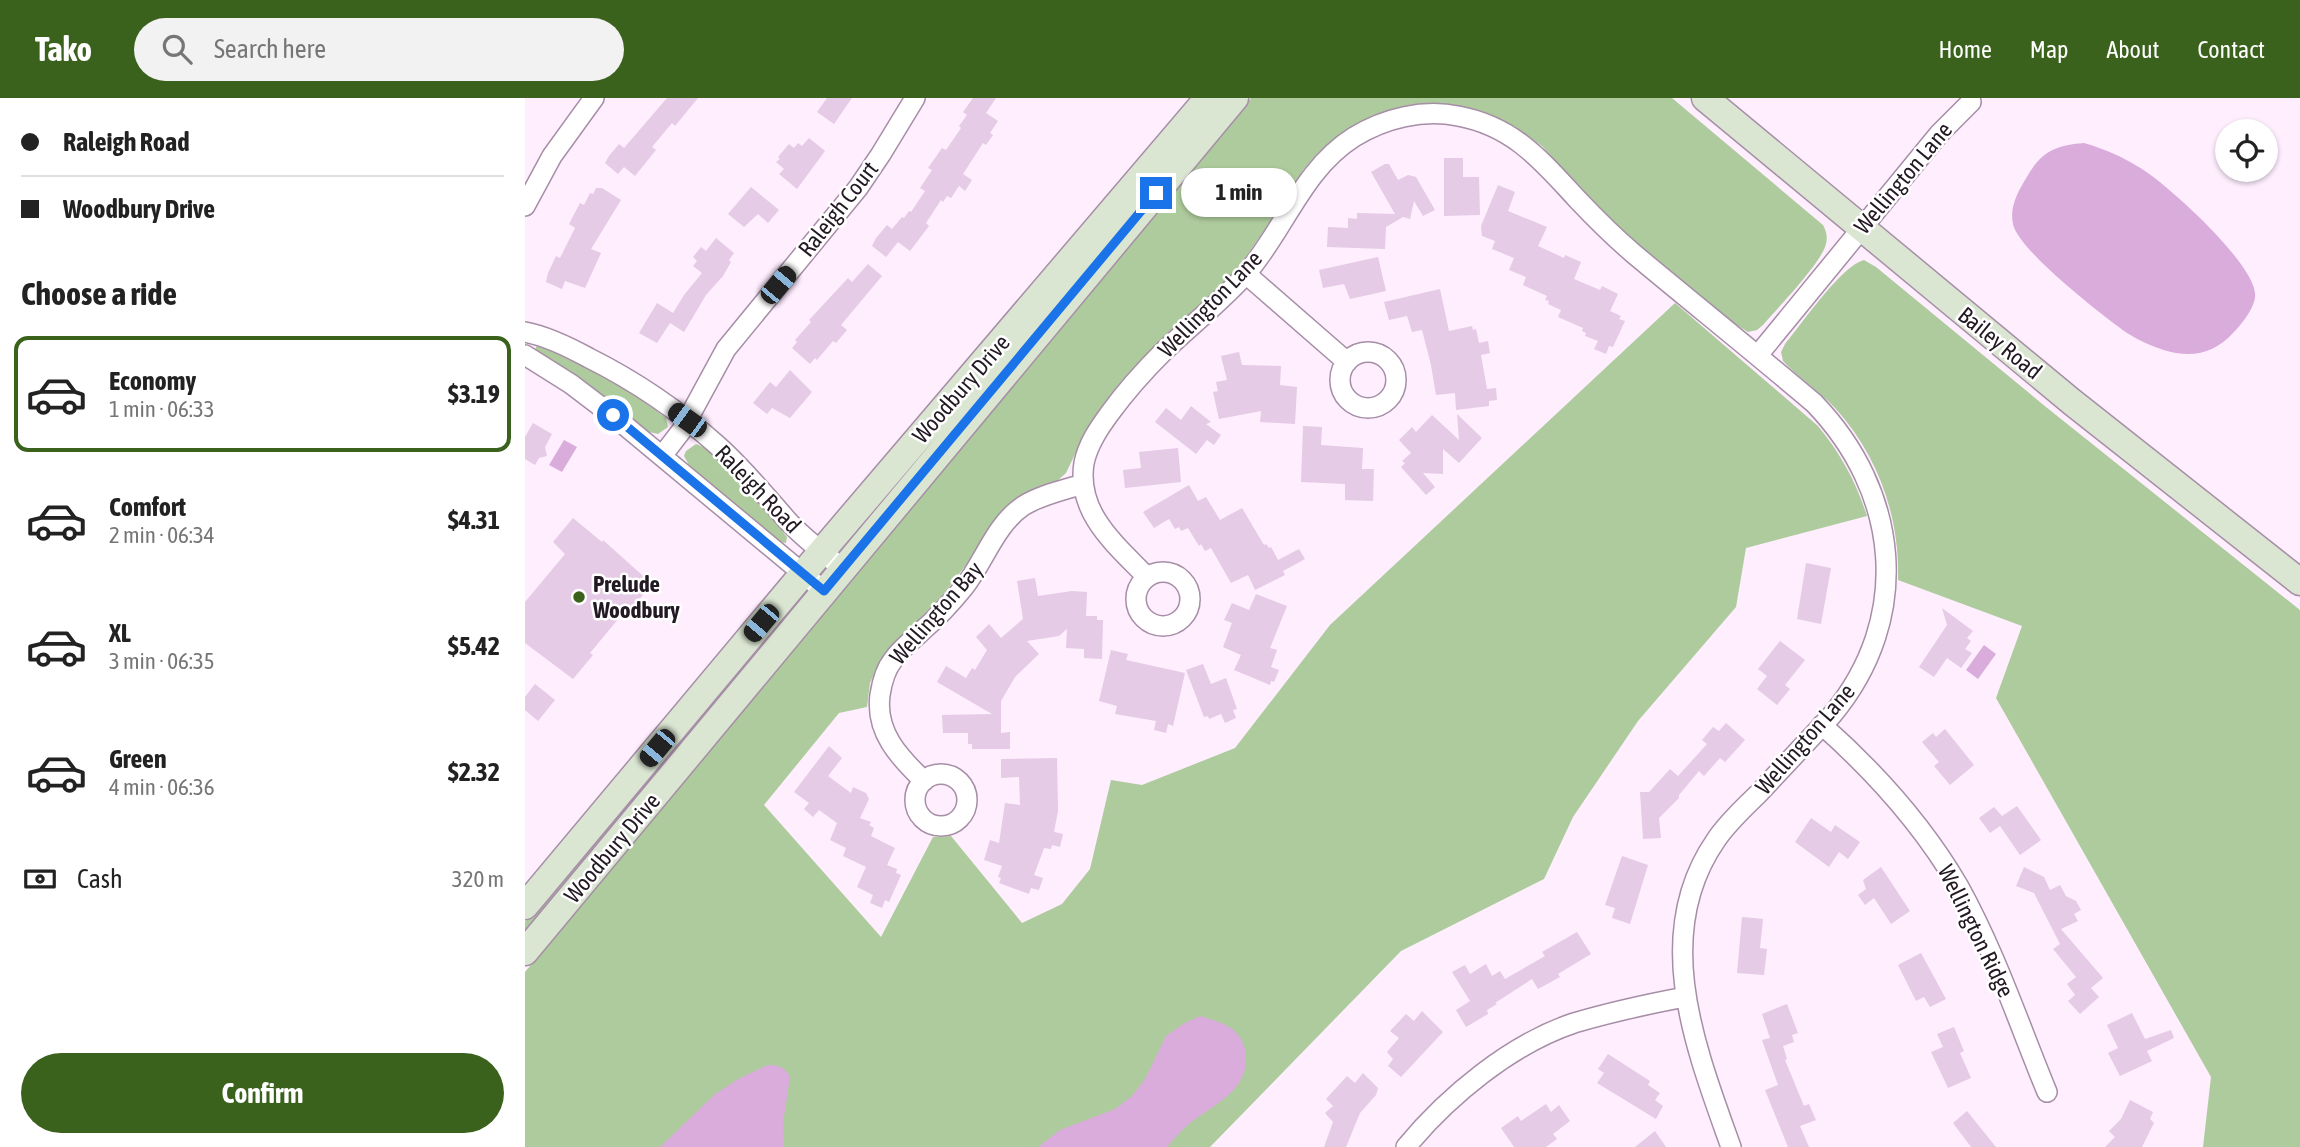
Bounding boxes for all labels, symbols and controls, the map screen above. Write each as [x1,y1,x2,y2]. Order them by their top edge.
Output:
search box [134,18,624,81]
text: Tako [35,30,92,68]
icon: search [158,30,196,68]
text: Search here [214,34,326,64]
text: Home [1938,36,1992,63]
text: Map [2030,36,2068,63]
text: About [2106,36,2159,63]
text: Contact [2197,36,2265,63]
street label: Wellington Lane [1849,117,1957,239]
map controls [2215,119,2278,182]
button: locate [2215,119,2278,182]
text: Raleigh Road [63,127,190,157]
street label: Raleigh Court [793,156,883,262]
callout: 1 min [1181,168,1296,217]
route end [1140,177,1172,209]
text: 1 min [1216,179,1262,205]
text: Woodbury Drive [63,194,215,224]
street label: Wellington Lane [1153,245,1267,363]
car [757,262,800,308]
text: Choose a ride [21,275,177,312]
street label: Bailey Road [1953,302,2047,384]
street label: Woodbury Drive [907,330,1015,448]
icon: car [25,363,88,426]
text: Economy [109,366,196,396]
text: $3.19 [448,379,500,409]
text: 1 min · 06:33 [109,396,215,422]
route start [597,399,629,431]
car [664,399,711,441]
street label: Raleigh Road [710,440,806,538]
icon: car [25,489,88,552]
text: Comfort [109,492,186,522]
text: $4.31 [448,505,500,535]
text: 2 min · 06:34 [109,522,215,548]
street label: Wellington Bay [884,556,988,670]
place label: Prelude Woodbury [592,571,680,623]
marker: Prelude Woodbury [571,589,587,605]
car [740,600,783,646]
icon: car [25,615,88,678]
text: XL [109,618,131,648]
text: $5.42 [448,631,500,661]
text: 3 min · 06:35 [109,648,215,674]
street label: Wellington Lane [1750,679,1860,799]
car [636,725,679,771]
icon: car [25,741,88,804]
text: Green [109,744,167,774]
text: $2.32 [448,757,500,787]
text: 4 min · 06:36 [109,774,215,800]
street label: Woodbury Drive [559,788,665,908]
icon: cash [21,860,59,898]
street label: Wellington Ridge [1933,861,2019,1001]
text: Cash [77,864,123,894]
text: 320 m [452,866,504,892]
button: Confirm [21,1053,504,1133]

